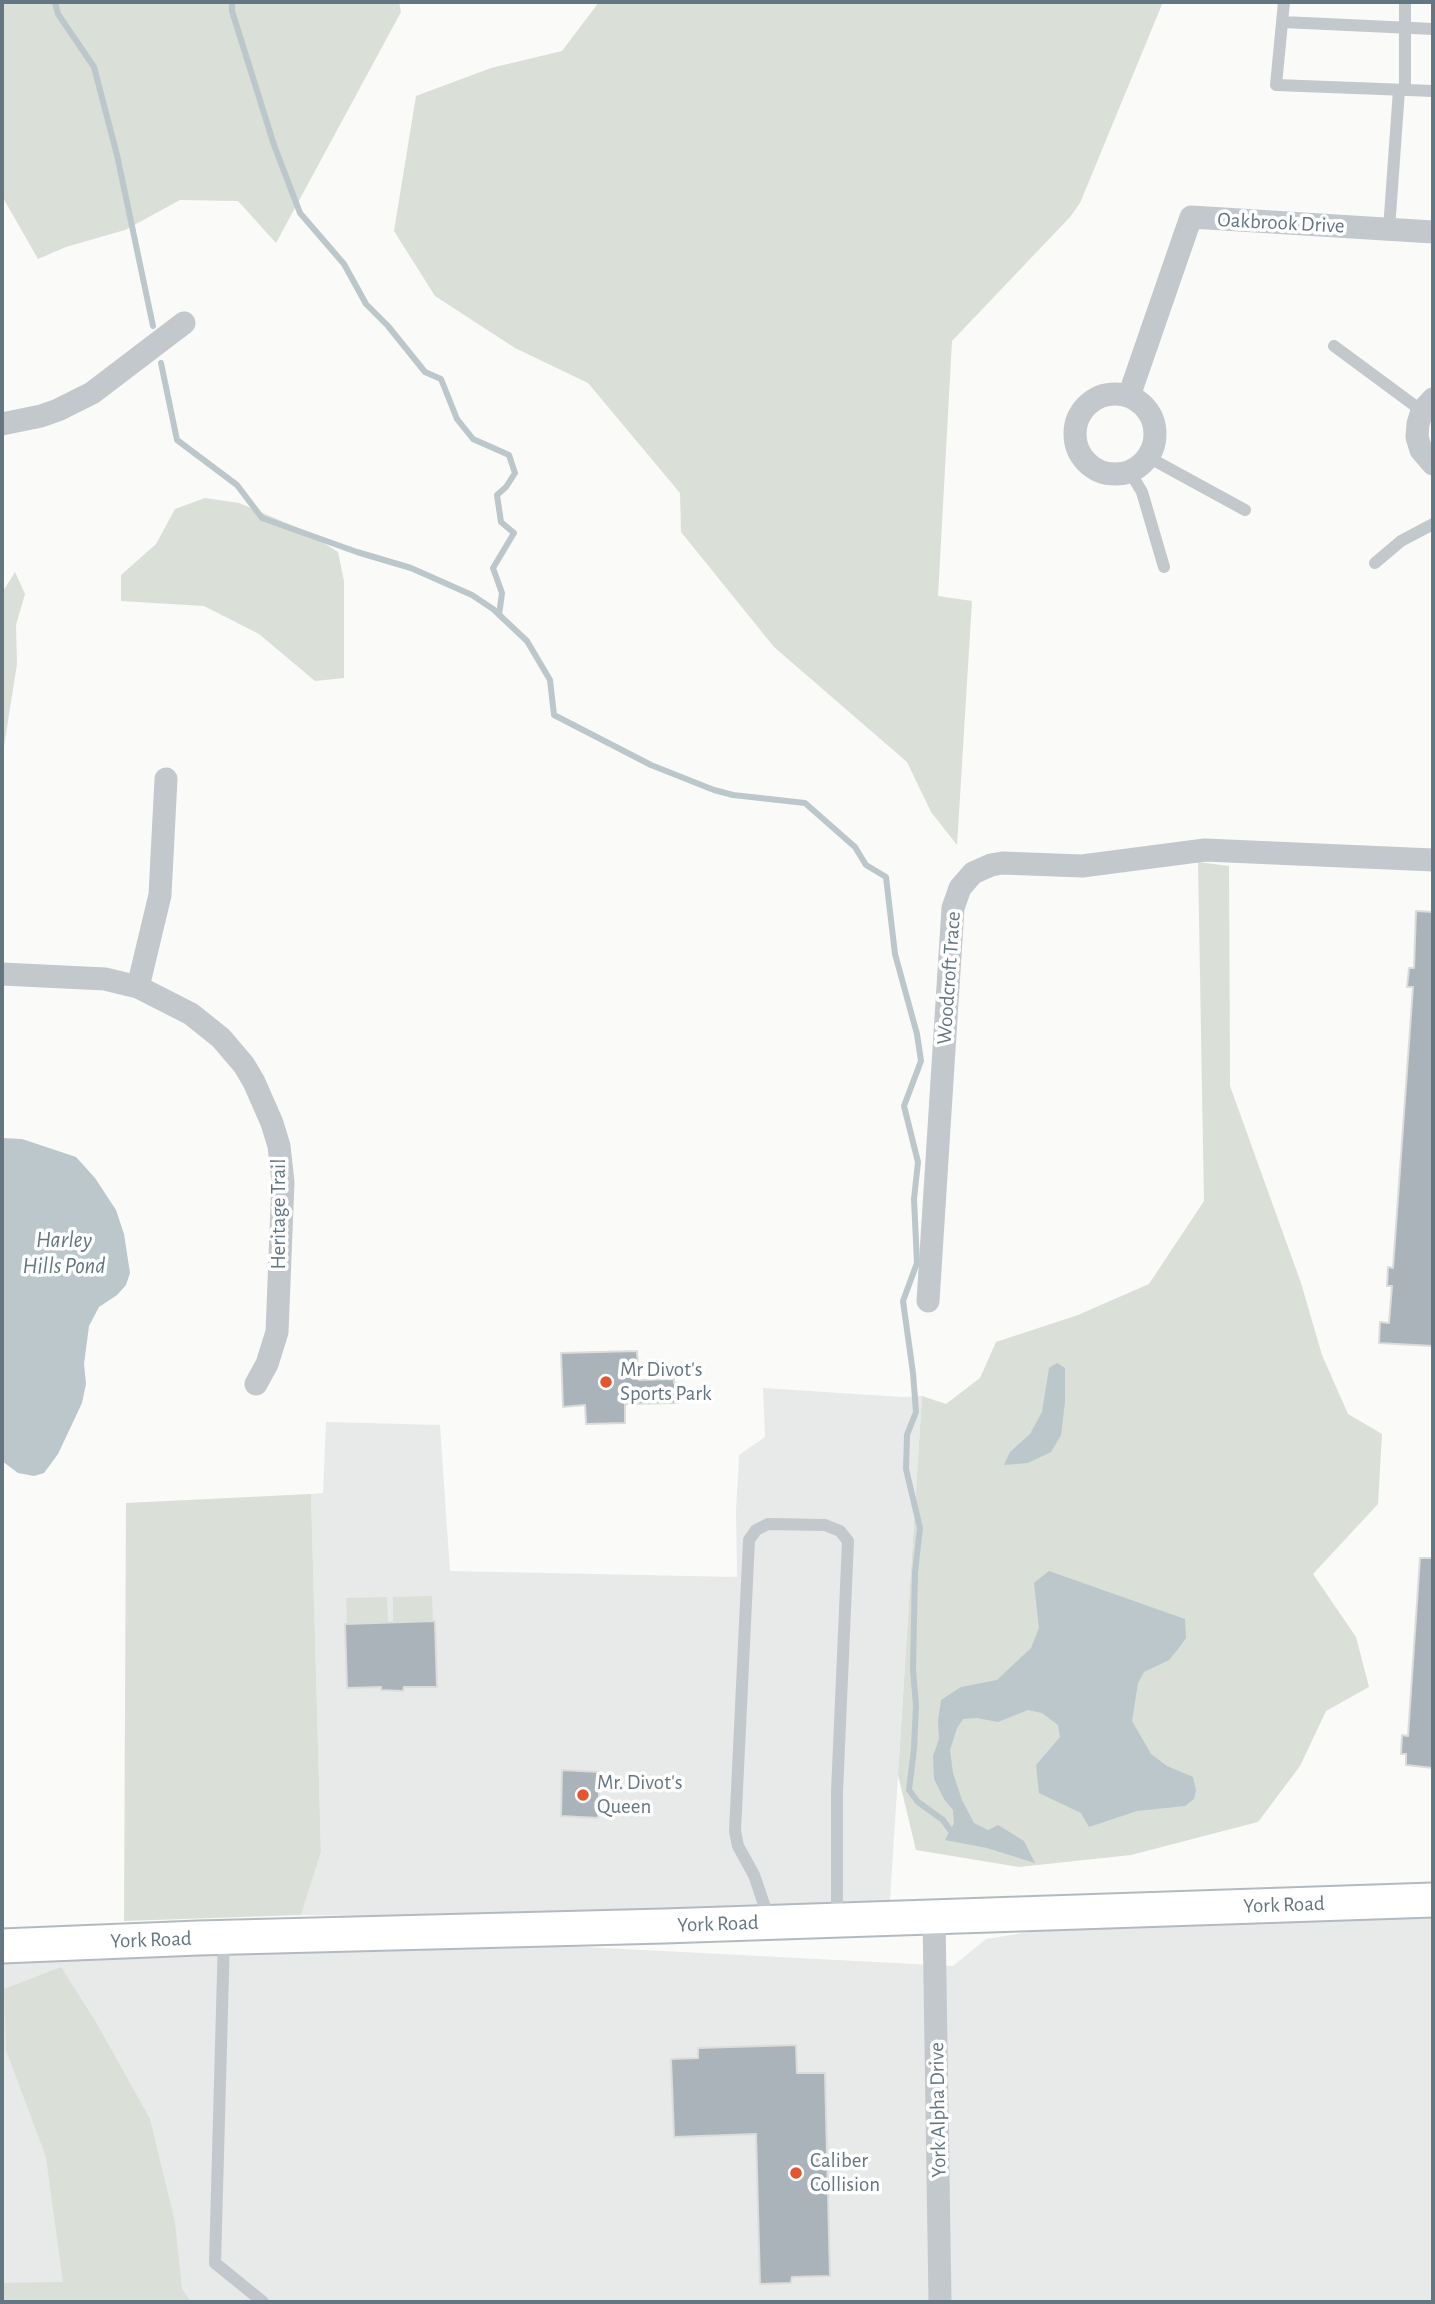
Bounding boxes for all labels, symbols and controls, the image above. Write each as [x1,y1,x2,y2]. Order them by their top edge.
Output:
street label: Oakbrook Drive [1217,207,1345,239]
street label: Woodcroft Trace [932,911,966,1045]
street label: Heritage Trail [266,1159,292,1269]
water label: Harley Hills Pond [23,1226,105,1280]
place label: Mr Divot's Sports Park [620,1357,712,1407]
marker: Mr Divot's Sports Park [598,1374,614,1390]
place label: Mr. Divot's Queen [597,1770,683,1820]
marker: Mr. Divot's Queen [575,1787,591,1803]
street label: York Road [1243,1891,1325,1919]
street label: York Road [677,1910,759,1938]
street label: York Road [110,1926,192,1954]
street label: York Alpha Drive [924,2042,952,2178]
place label: Caliber Collision [810,2148,880,2198]
marker: Caliber Collision [788,2165,804,2181]

